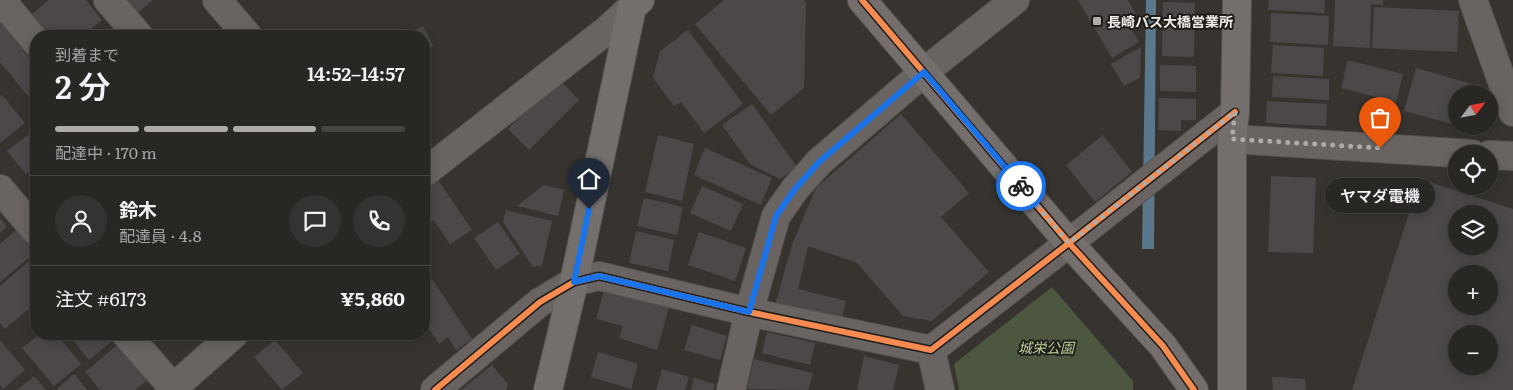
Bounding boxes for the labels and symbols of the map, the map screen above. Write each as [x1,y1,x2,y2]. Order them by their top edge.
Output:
place label: 長崎バス大橋営業所 [1107,11,1233,31]
marker: 長崎バス大橋営業所 [1091,15,1103,27]
north arrow [1448,85,1498,135]
pin [1359,97,1401,148]
pin [568,158,610,209]
courier [996,161,1046,211]
callout: ヤマダ電機 [1325,178,1435,213]
park label: 城栄公園 [1018,337,1076,357]

